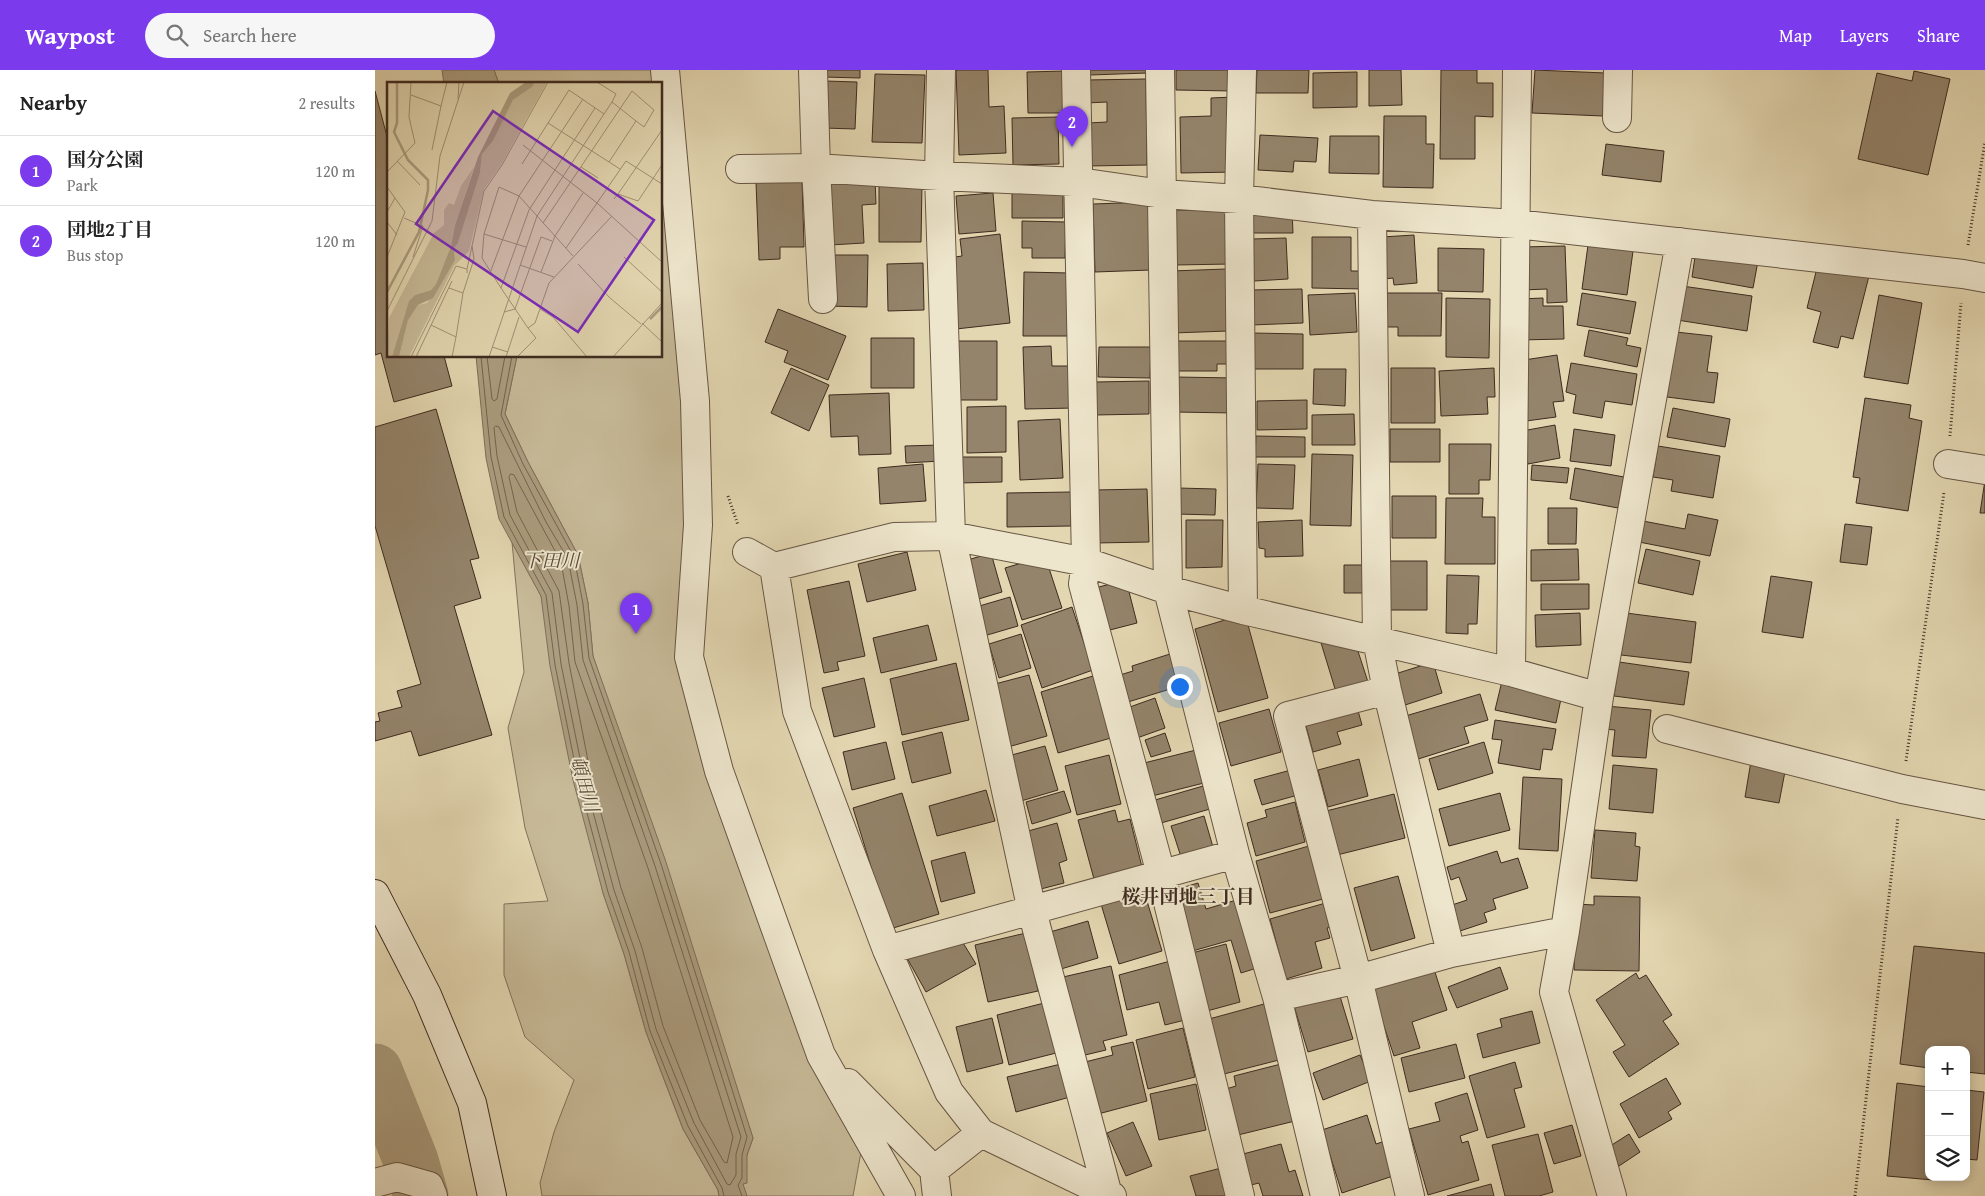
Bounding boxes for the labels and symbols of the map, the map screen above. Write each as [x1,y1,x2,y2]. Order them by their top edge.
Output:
inset map [387,82,663,358]
pin: 2 [1056,106,1088,147]
water label: 下田川 [522,546,581,574]
pin: 1 [620,593,652,634]
your location [1167,674,1193,700]
water label: 頓田川 [564,753,607,817]
district label: 桜井団地三丁目 [1121,882,1255,910]

